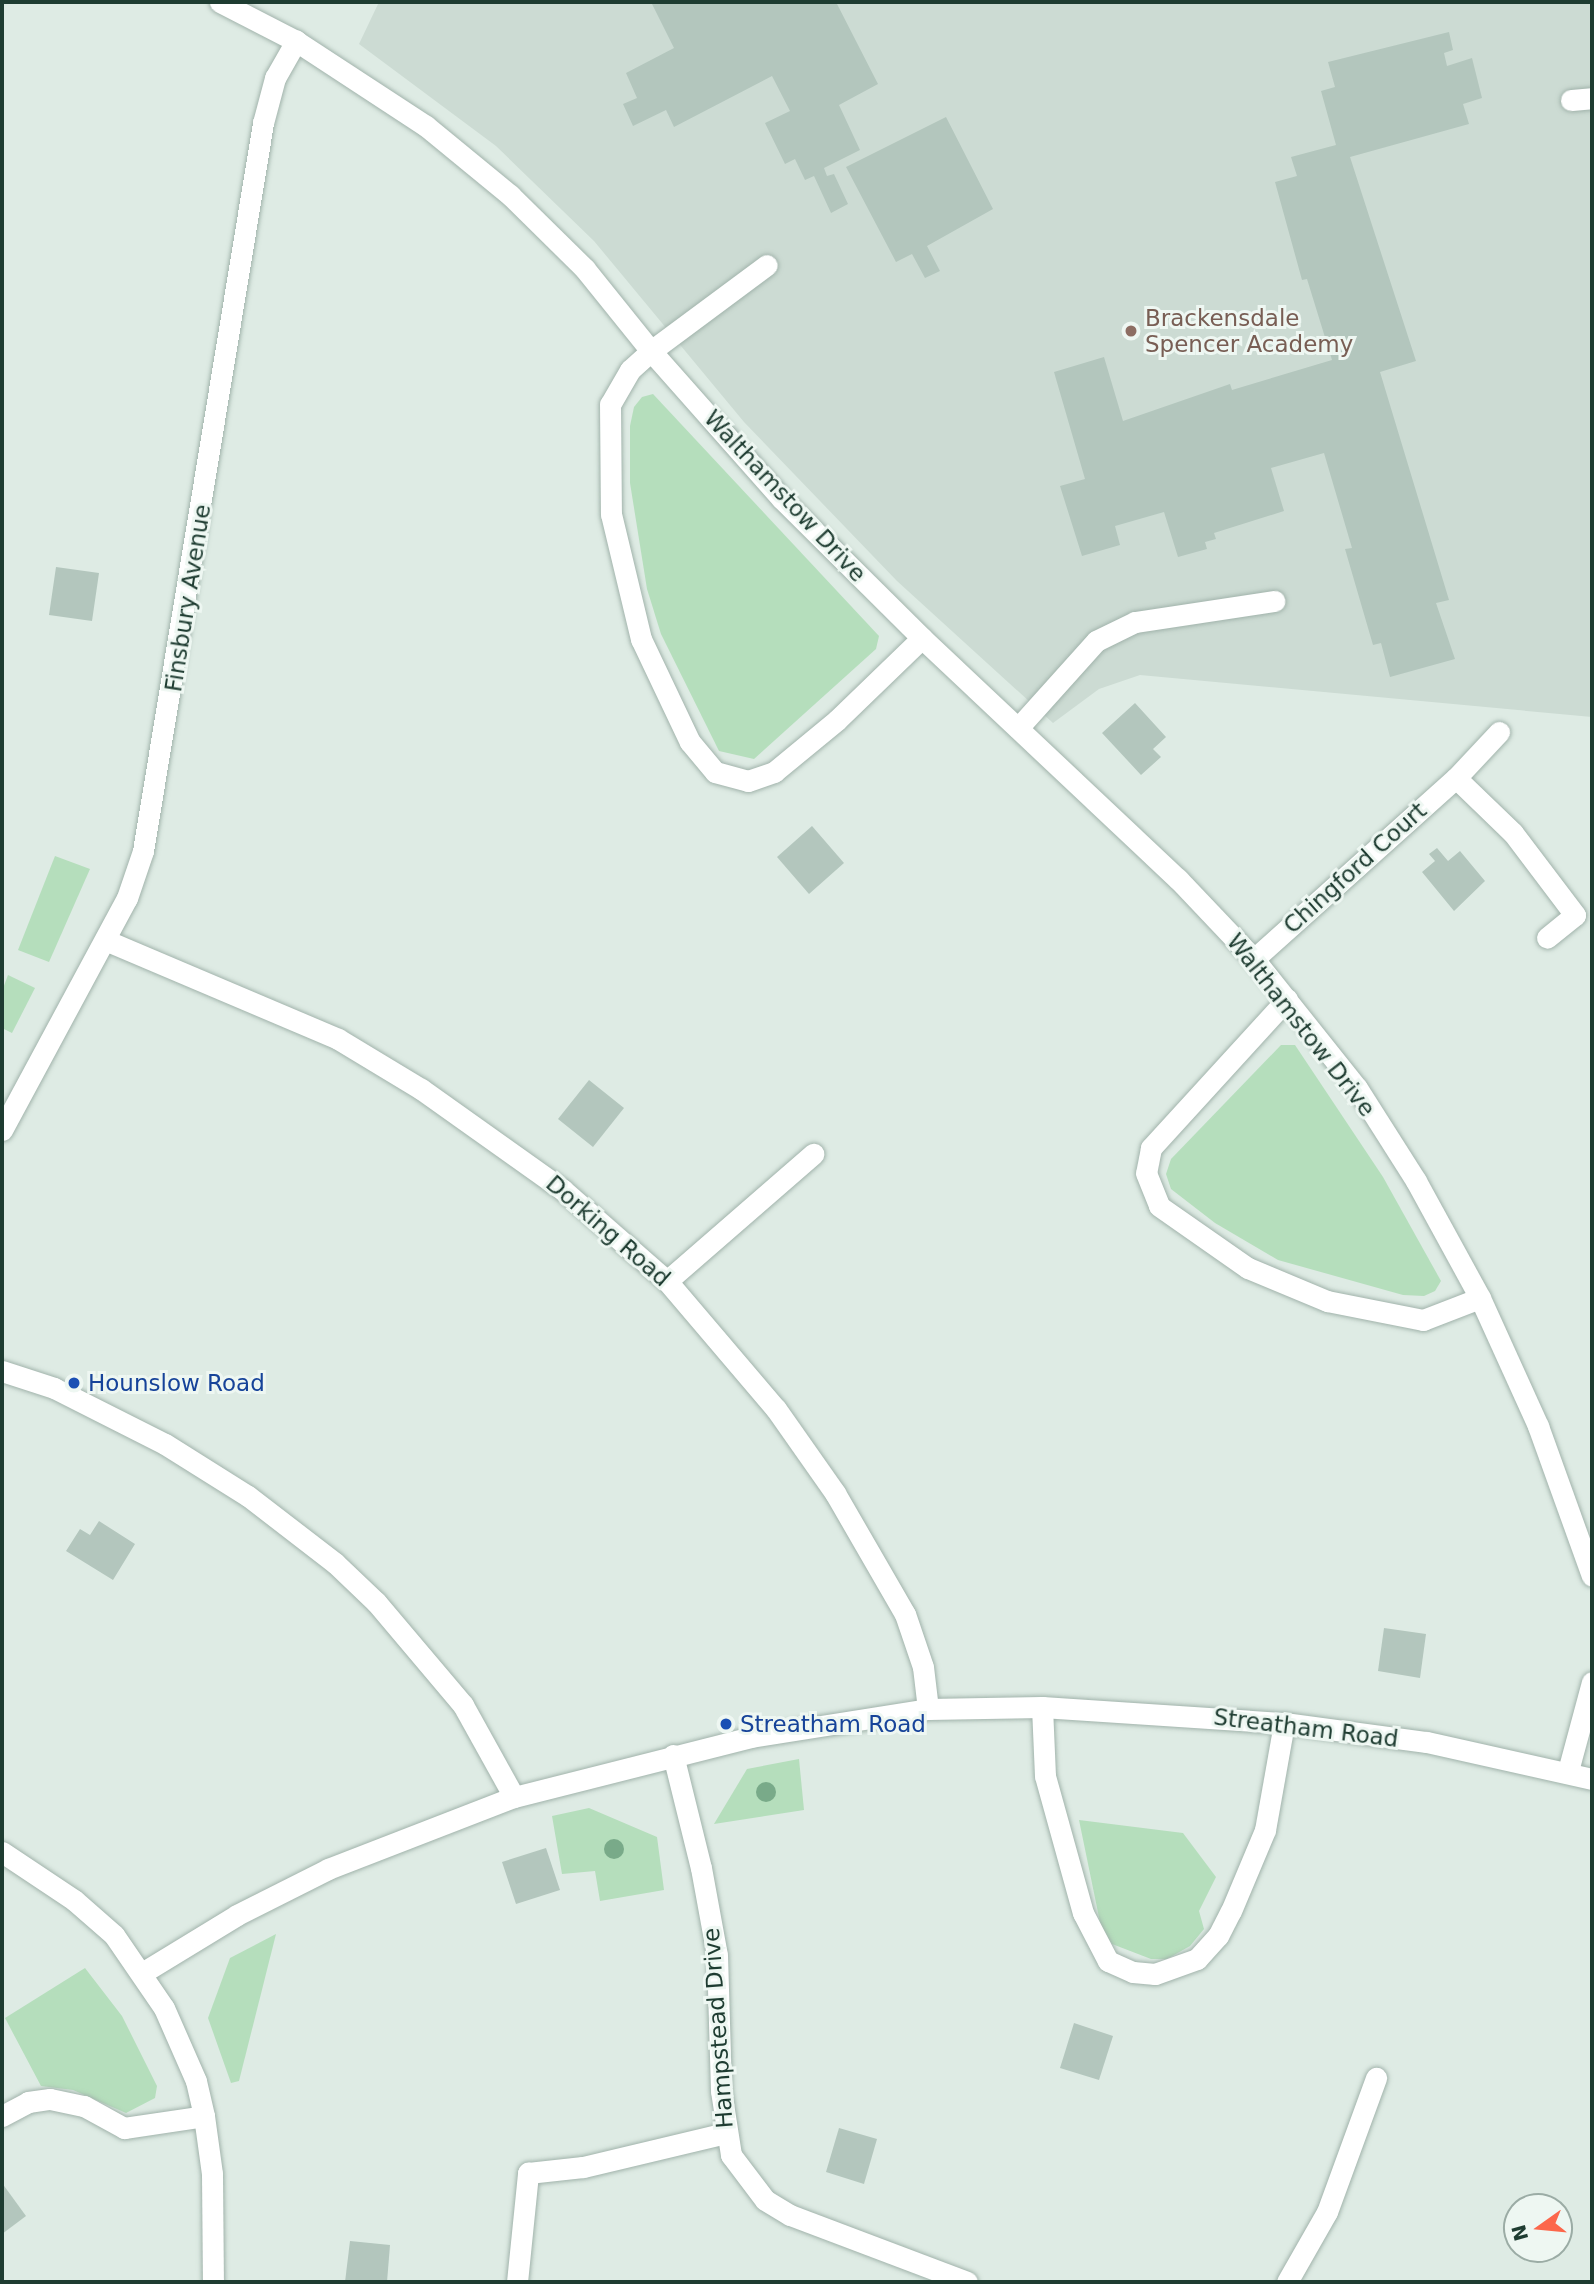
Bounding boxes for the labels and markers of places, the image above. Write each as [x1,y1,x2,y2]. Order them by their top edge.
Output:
place label: Brackensdale Spencer Academy [1145,304,1353,358]
marker: Brackensdale Spencer Academy [1123,323,1139,339]
place label: Hounslow Road [88,1369,265,1397]
marker: Hounslow Road [66,1375,82,1391]
place label: Streatham Road [740,1710,926,1738]
marker: Streatham Road [718,1716,734,1732]

